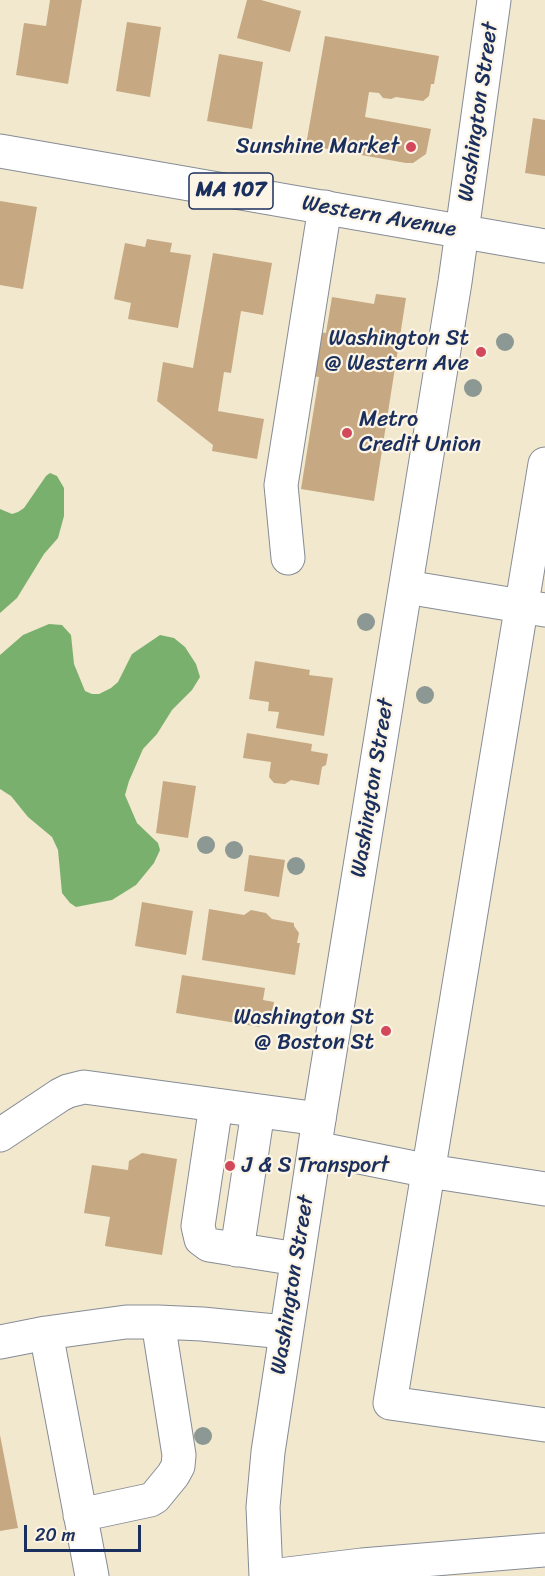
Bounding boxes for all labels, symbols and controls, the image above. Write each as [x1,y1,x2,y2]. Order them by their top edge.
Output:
street label: Washington Street [453,21,505,203]
place label: Sunshine Market [236,134,399,160]
marker: Sunshine Market [404,140,418,154]
road number: MA 107 [189,173,273,209]
street label: Western Avenue [300,190,458,244]
place label: Washington St @ Western Ave [325,326,469,378]
marker: Washington St @ Western Ave [474,345,488,359]
place label: Metro Credit Union [359,407,481,458]
marker: Metro Credit Union [340,426,354,440]
street label: Washington Street [346,697,400,879]
place label: Washington St @ Boston St [234,1005,374,1056]
marker: Washington St @ Boston St [379,1024,393,1038]
place label: J & S Transport [242,1153,389,1179]
marker: J & S Transport [223,1159,237,1173]
street label: Washington Street [266,1194,320,1376]
scale bar [27,1513,144,1551]
text: 20 m [35,1519,75,1551]

